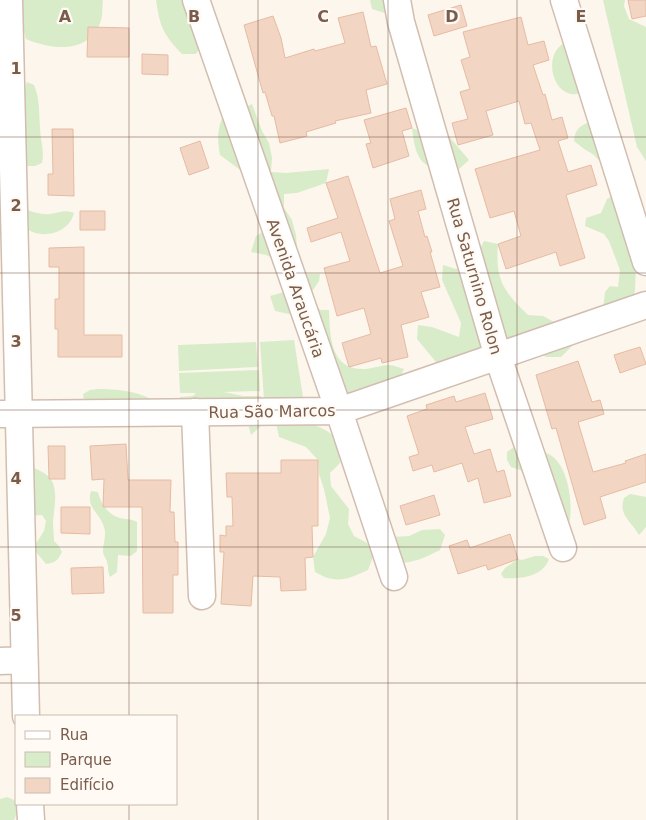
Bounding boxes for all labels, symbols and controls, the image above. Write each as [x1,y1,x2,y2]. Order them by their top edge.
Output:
text: A [59,7,72,26]
text: B [188,7,200,26]
text: C [317,7,329,26]
text: D [445,7,459,26]
text: E [576,7,586,26]
text: 1 [10,59,22,78]
text: 2 [10,196,22,215]
street label: Rua Saturnino Rolon [443,196,506,357]
street label: Avenida Araucária [263,216,328,360]
text: 3 [10,332,22,351]
street label: Rua São Marcos [208,401,336,422]
text: 4 [10,469,22,488]
text: 5 [10,606,22,625]
legend [15,715,178,805]
text: Rua [60,726,88,744]
text: Parque [60,751,112,769]
text: Edifício [60,776,114,794]

